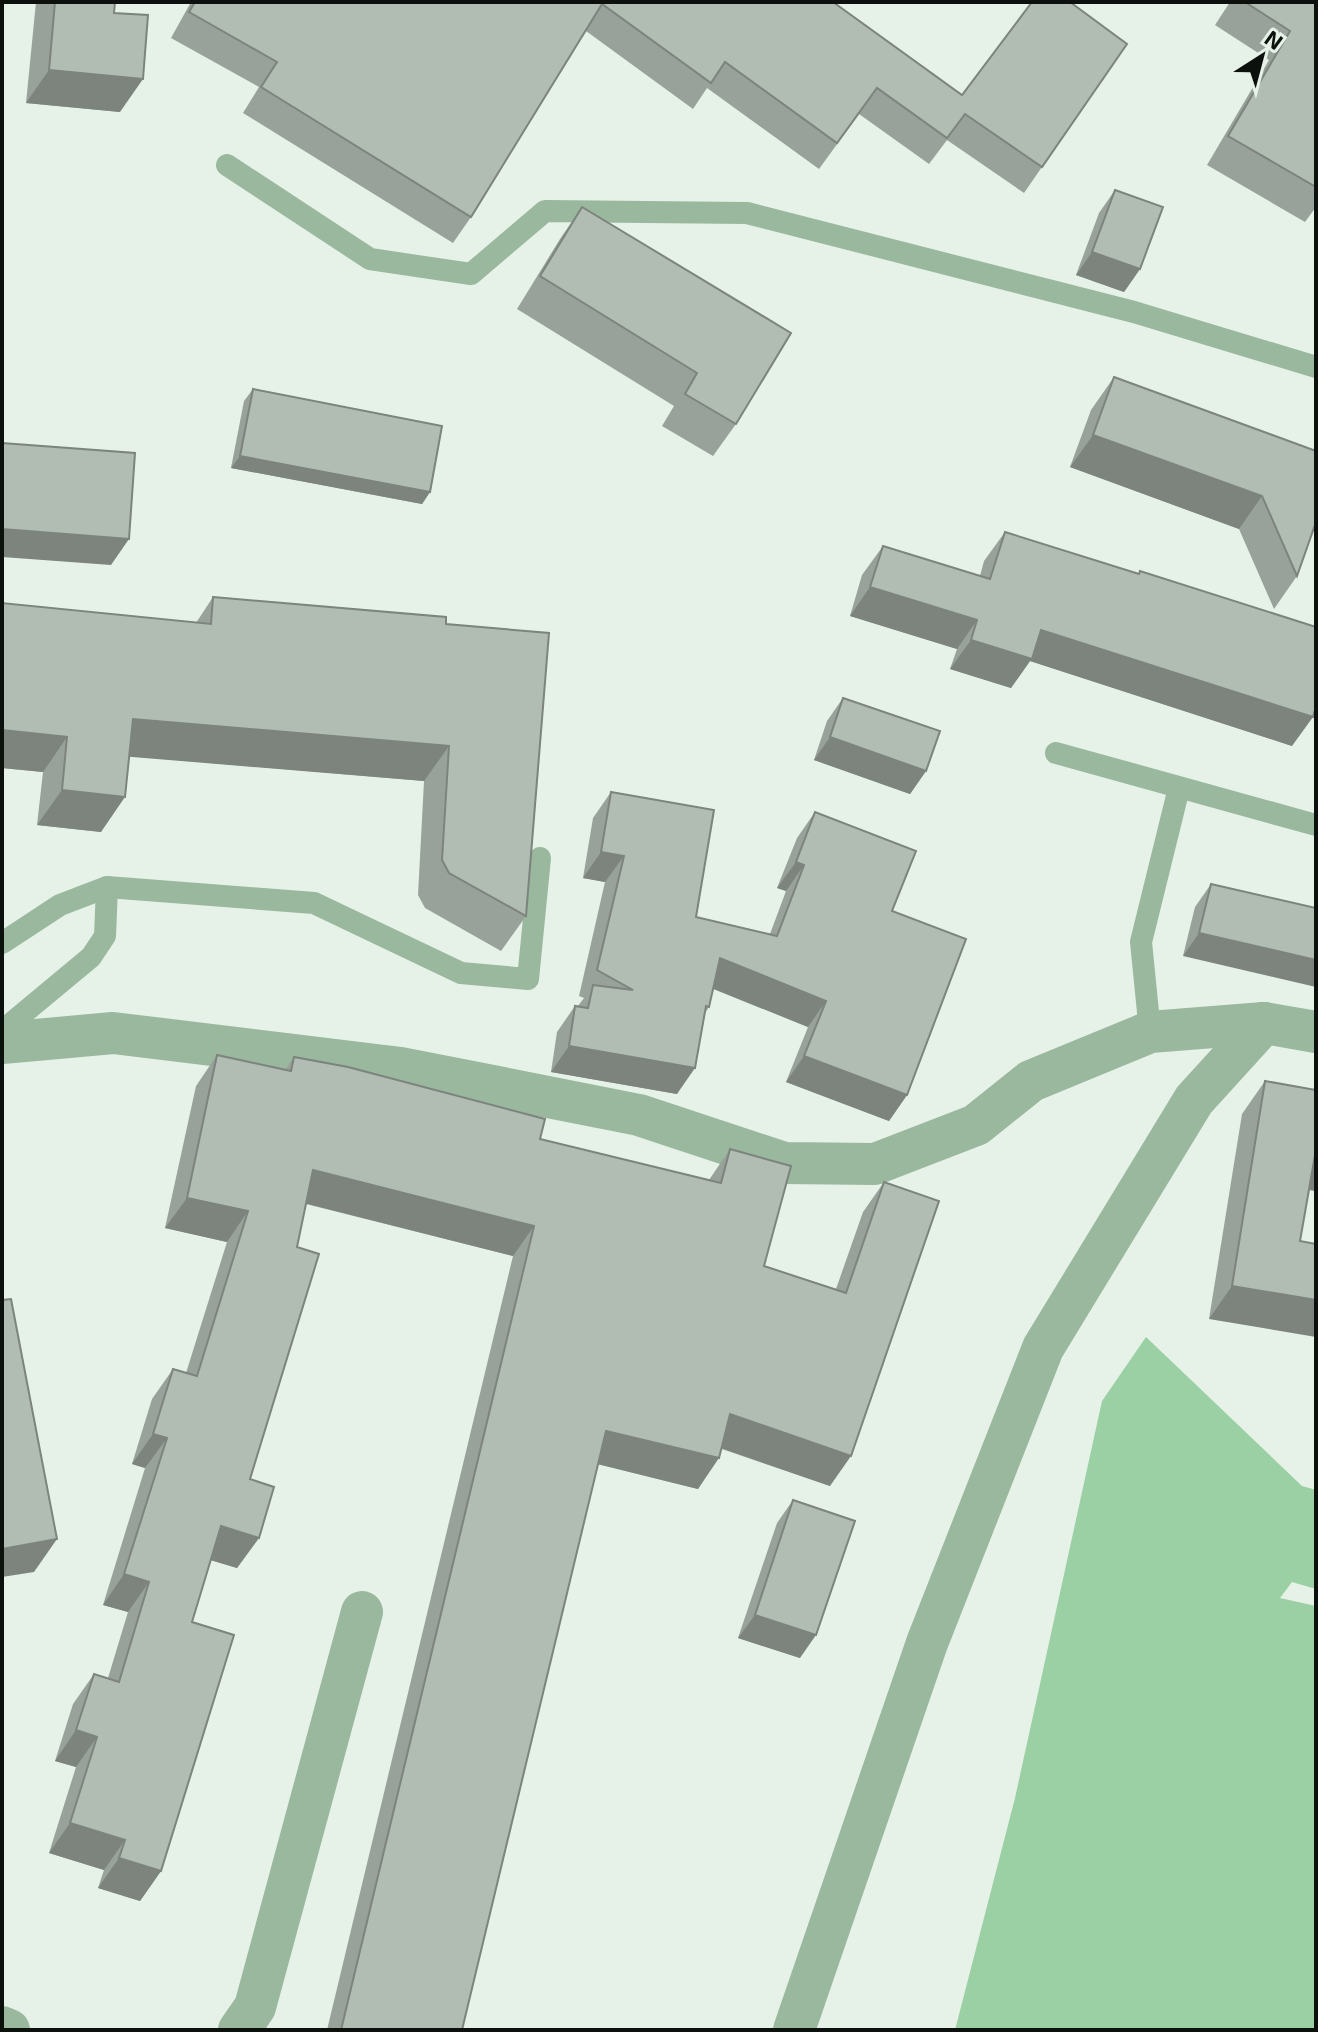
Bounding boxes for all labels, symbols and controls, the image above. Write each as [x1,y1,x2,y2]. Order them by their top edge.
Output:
north arrow [1222,16,1302,96]
text: N [1260,24,1288,54]

